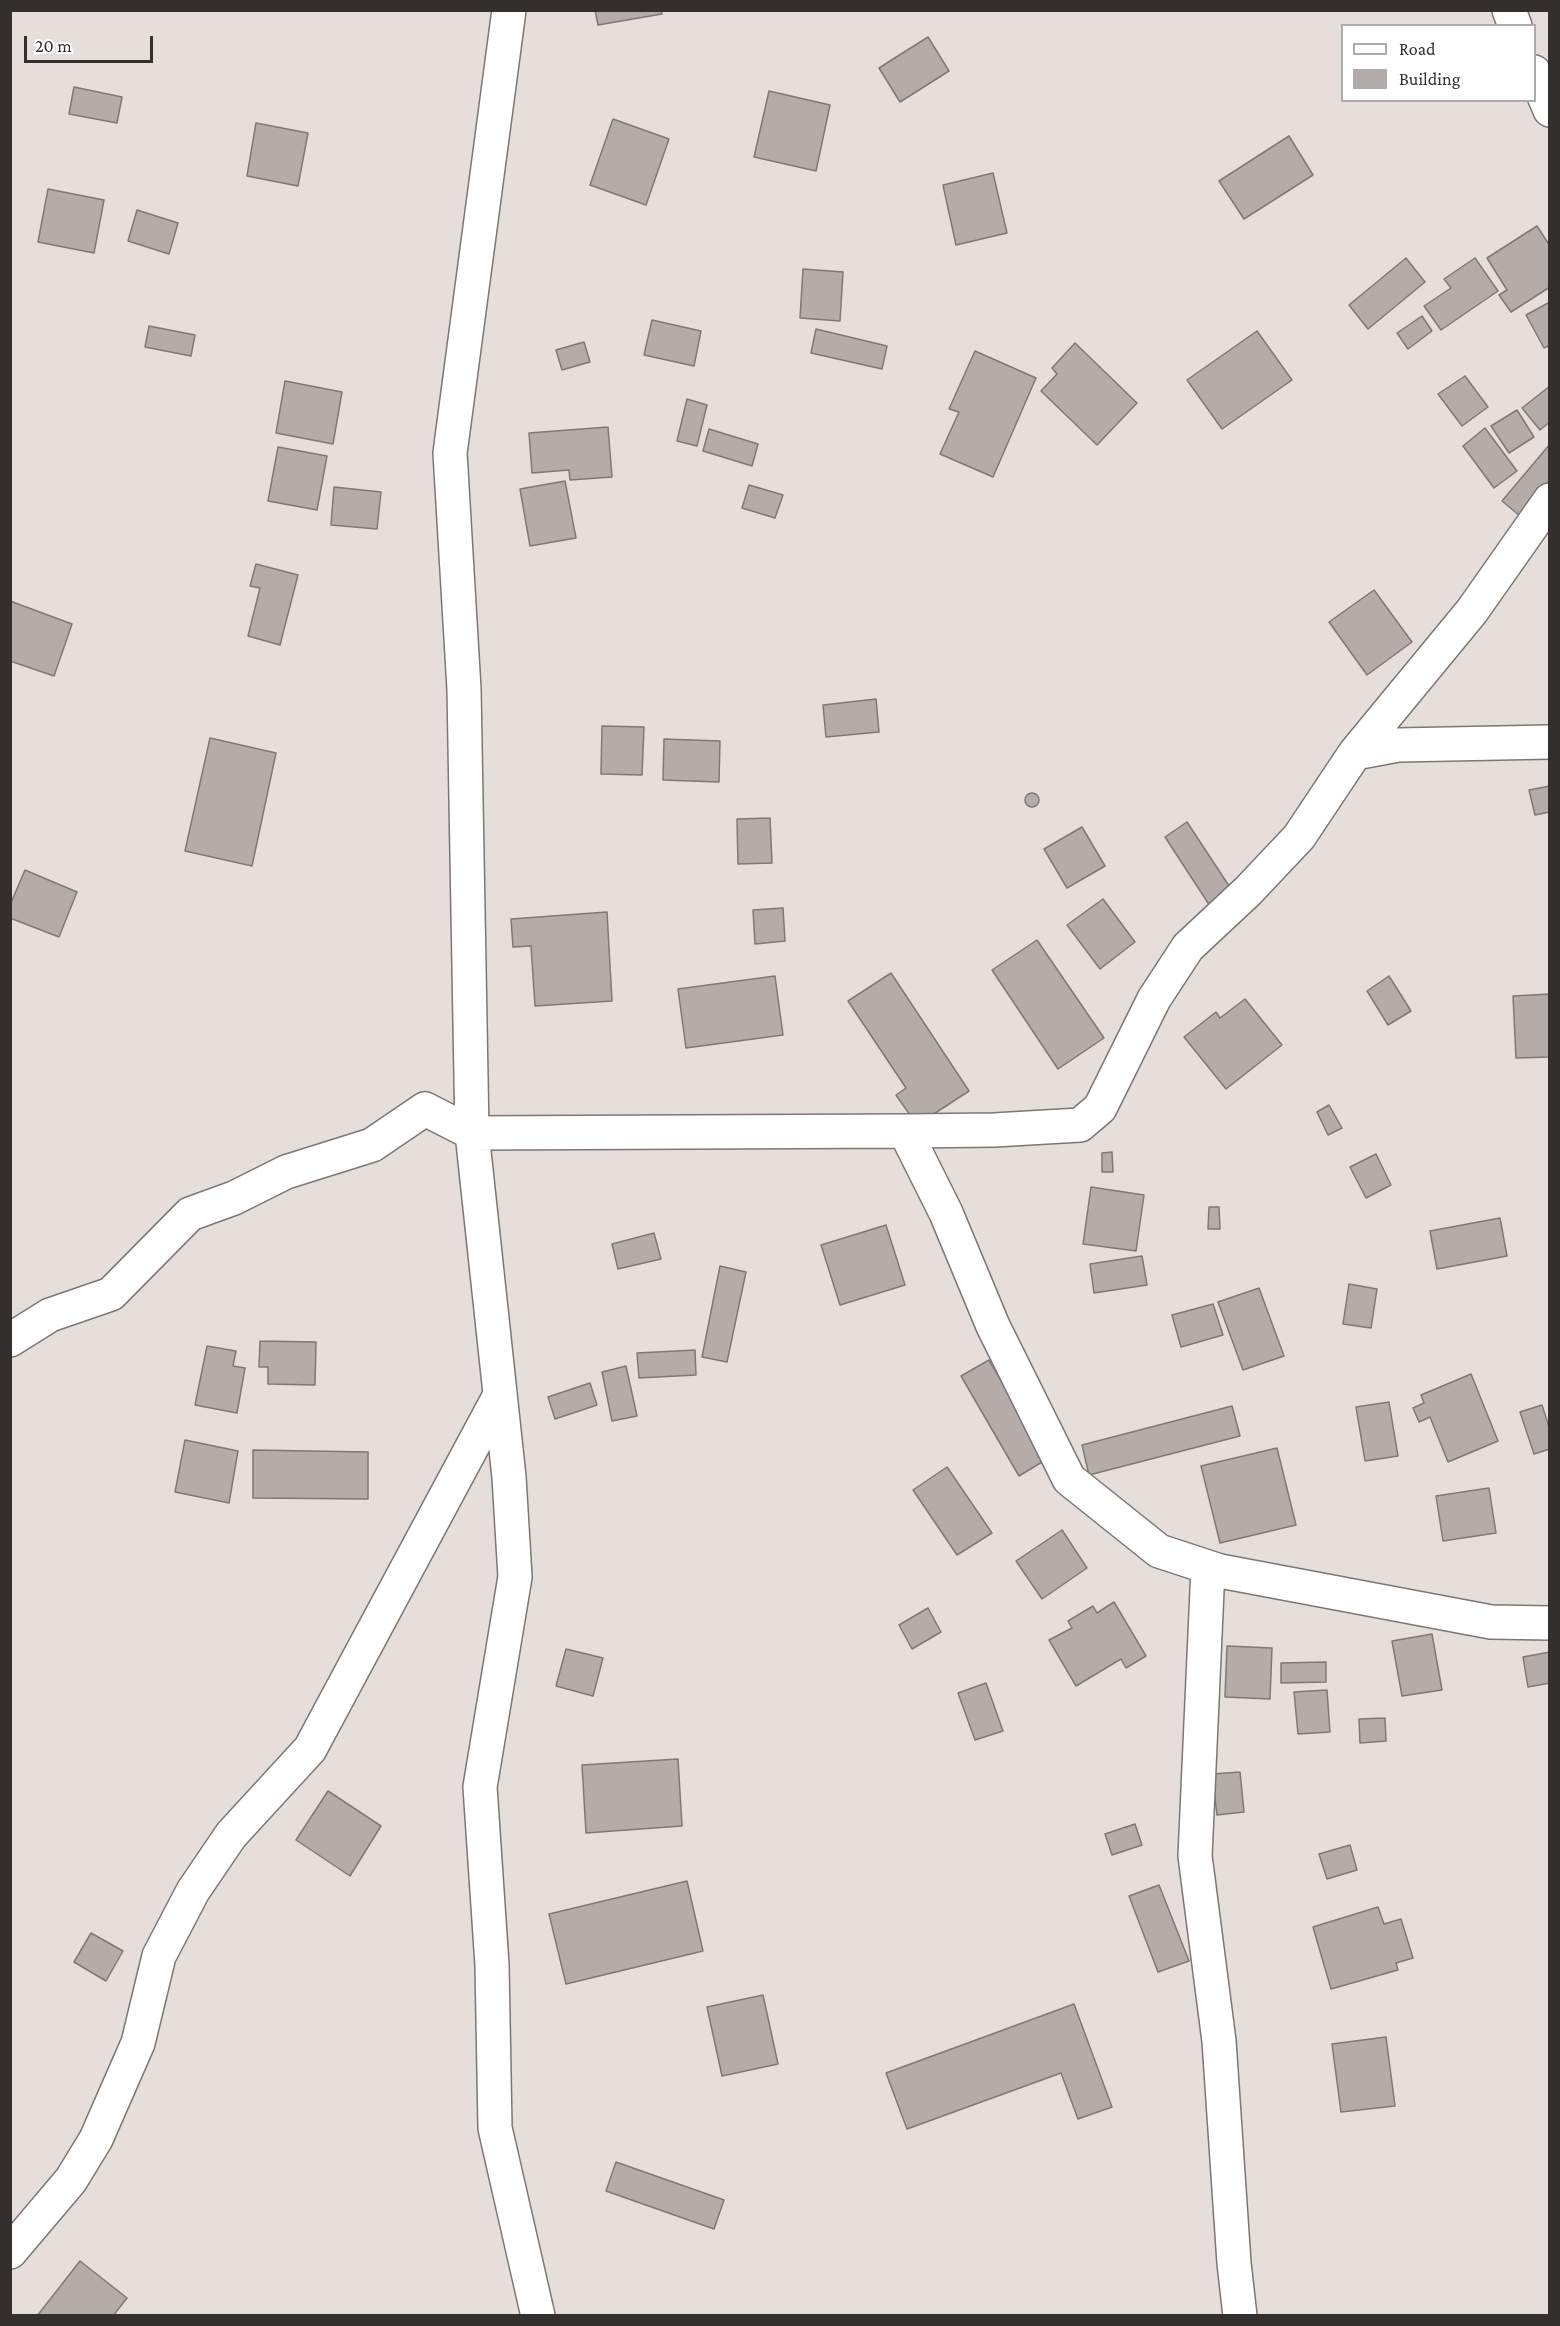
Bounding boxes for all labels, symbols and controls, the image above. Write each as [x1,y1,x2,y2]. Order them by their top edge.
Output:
scale bar [27,24,156,62]
legend [1341,24,1536,102]
text: 20 m [35,36,72,56]
text: Road [1399,39,1436,59]
text: Building [1399,69,1460,89]

